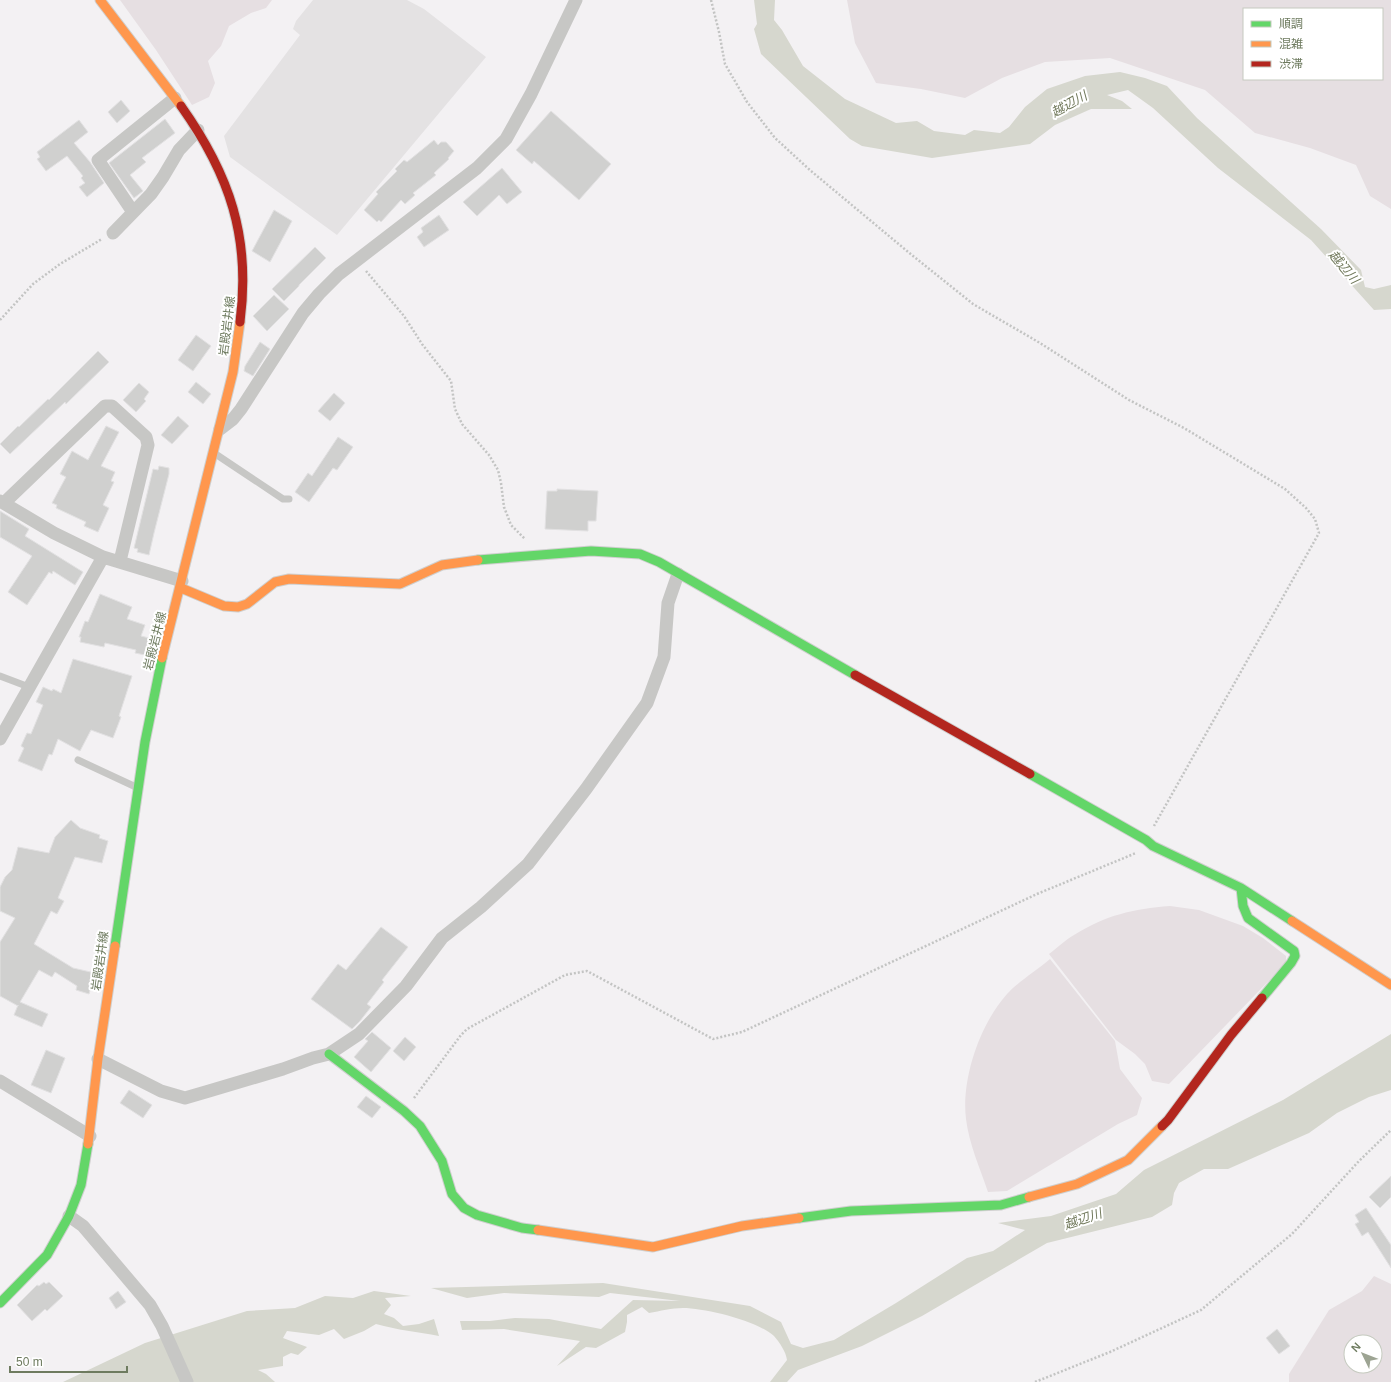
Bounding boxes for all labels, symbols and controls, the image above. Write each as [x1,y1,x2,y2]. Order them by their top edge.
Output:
legend [1243,8,1383,80]
text: 順調 [1279,17,1303,31]
text: 混雑 [1279,37,1303,51]
text: 渋滞 [1279,57,1303,71]
water label: 越辺川 [1048,87,1091,120]
water label: 越辺川 [1326,247,1364,288]
street label: 岩殿岩井線 [216,295,238,357]
street label: 岩殿岩井線 [141,610,169,672]
street label: 岩殿岩井線 [89,930,111,992]
water label: 越辺川 [1062,1205,1106,1232]
north arrow [1343,1334,1383,1374]
text: N [1349,1340,1363,1354]
scale bar [10,1348,127,1374]
text: 50 m [16,1355,43,1369]

